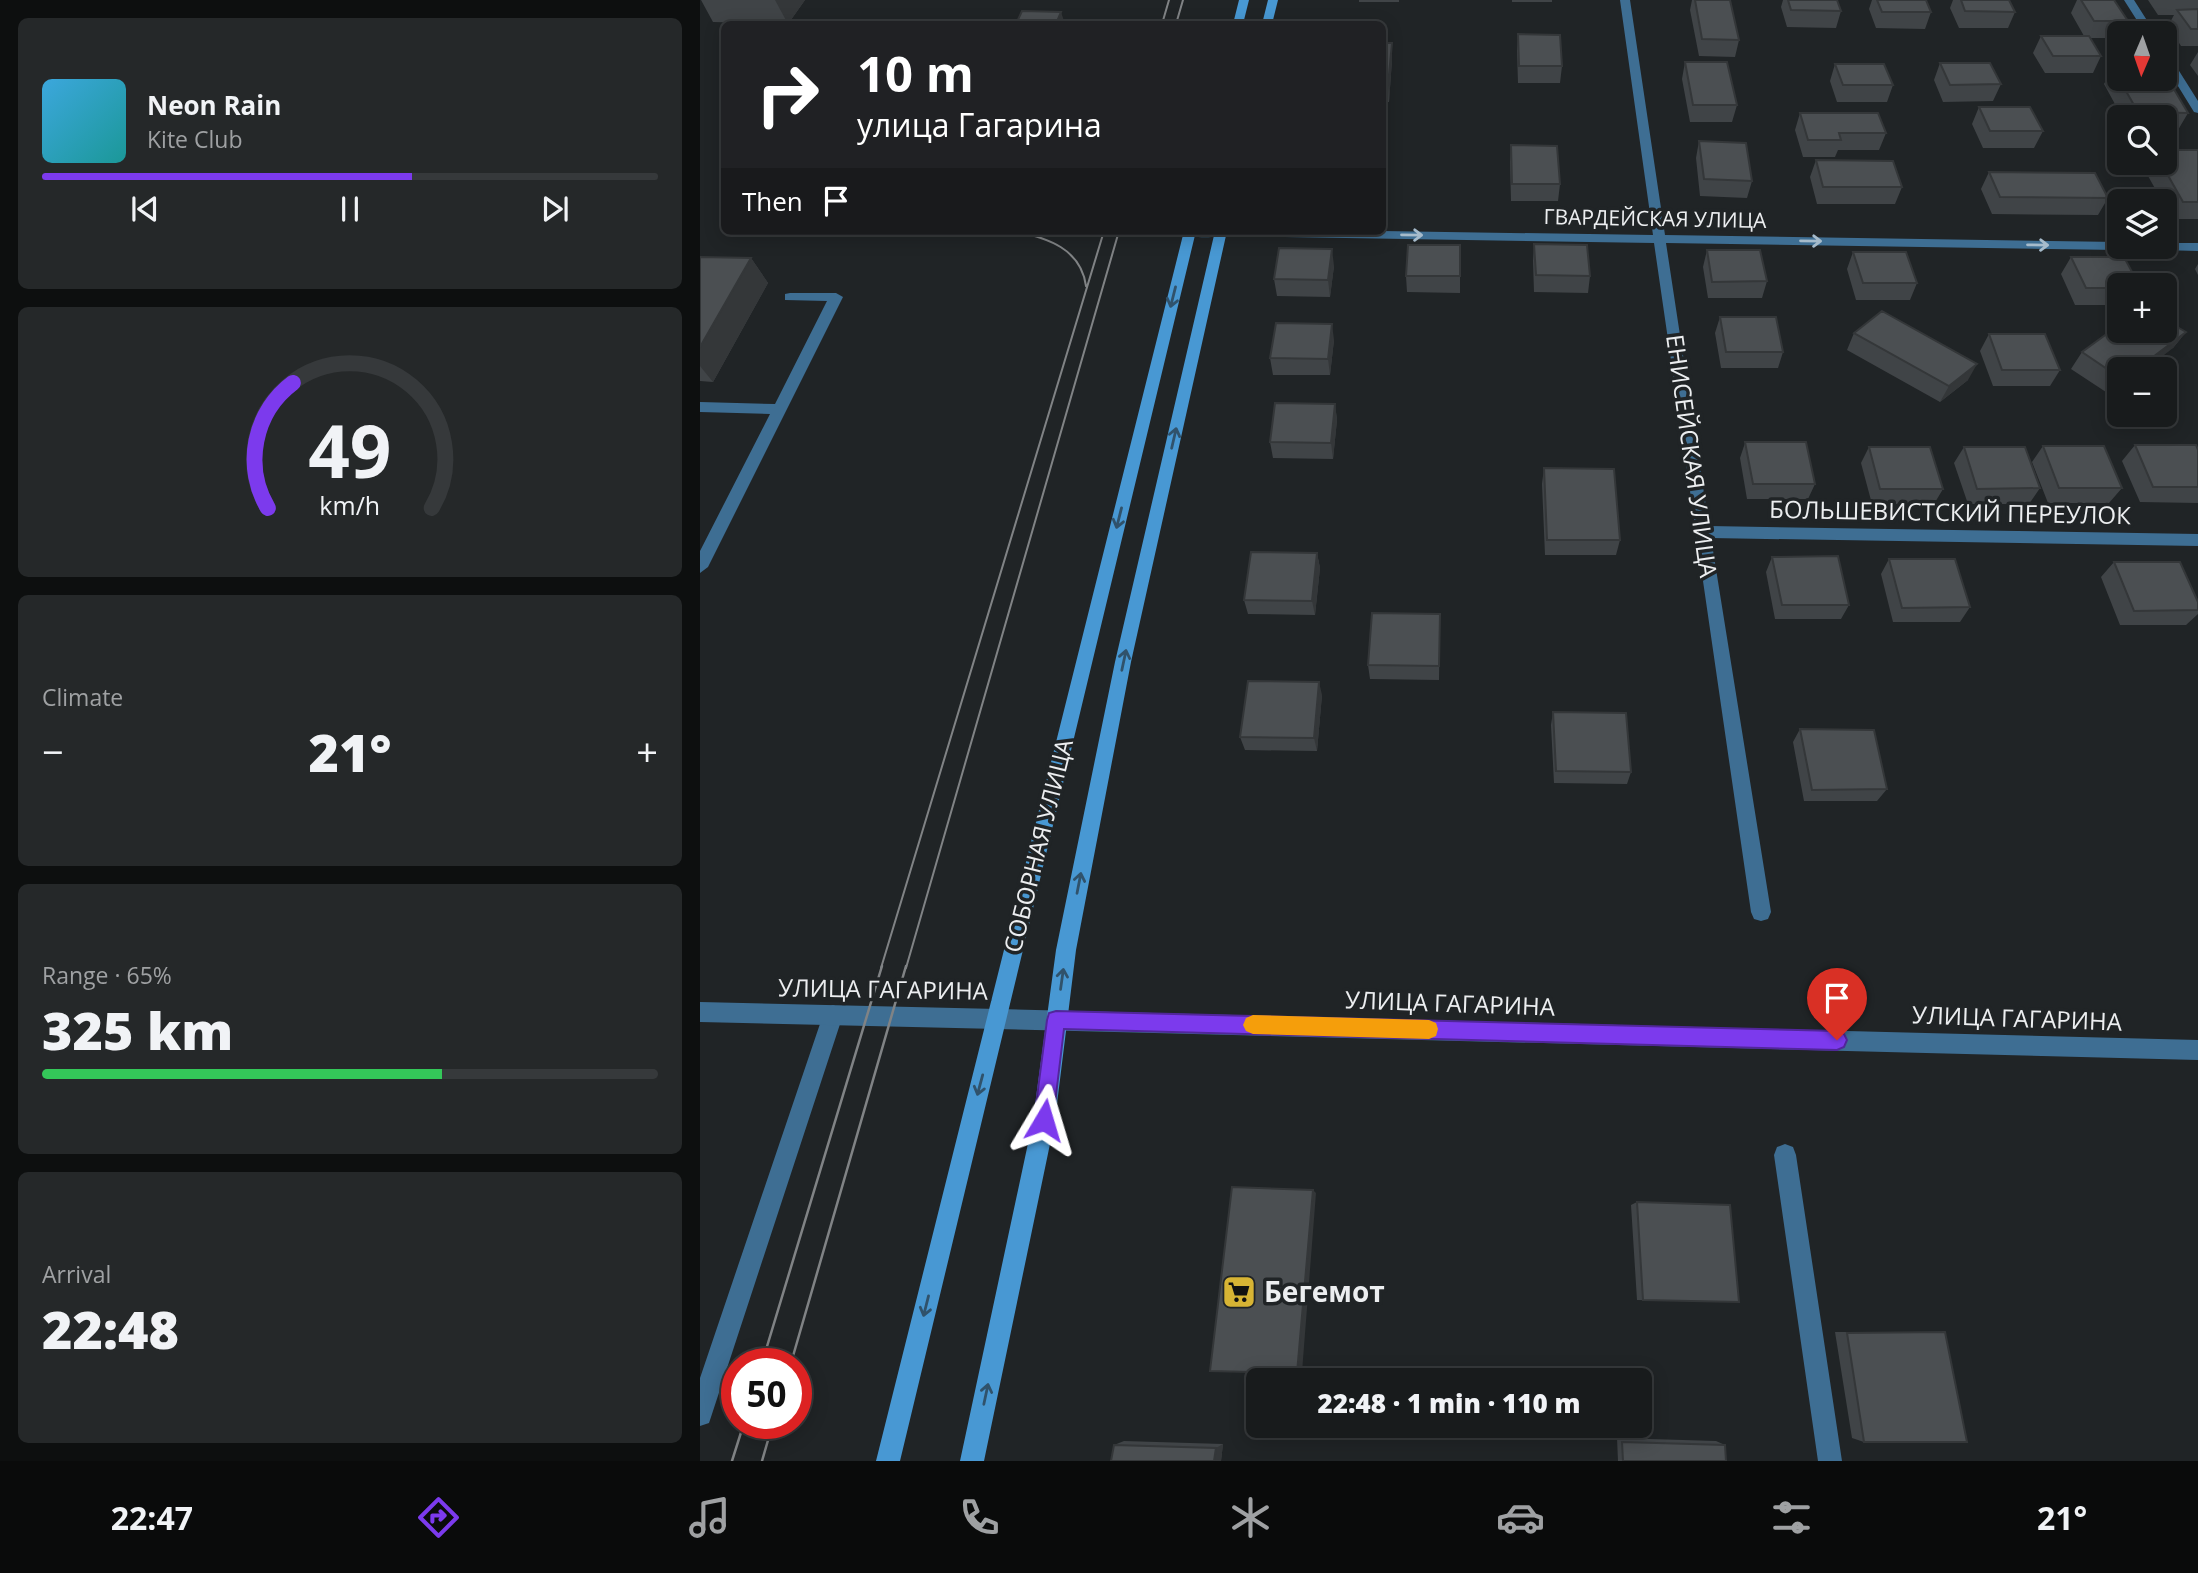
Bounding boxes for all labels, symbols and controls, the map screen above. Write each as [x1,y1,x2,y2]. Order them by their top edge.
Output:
north arrow [2107,21,2177,91]
map controls [2107,21,2177,427]
text: 10 m [857,40,974,106]
icon: right [742,49,833,140]
text: Neon Rain [147,87,281,123]
text: улица Гагарина [857,103,1102,146]
button: search [2107,105,2177,175]
text: Kite Club [147,123,242,155]
icon: arrive [817,182,855,220]
text: Then [742,183,803,219]
button: layers [2107,189,2177,259]
icon: previous [126,190,164,228]
icon: pause [331,190,369,228]
icon: next [536,190,574,228]
street label: ГВАРДЕЙСКАЯ УЛИЦА [1543,202,1767,234]
one-way arrow [1400,228,1423,242]
one-way arrow [1799,234,1822,248]
one-way arrow [2027,238,2050,251]
button: + [2107,273,2177,343]
one-way arrow [1166,285,1179,308]
street label: ЕНИСЕЙСКАЯ УЛИЦА [1659,332,1726,580]
button: − [2107,357,2177,427]
text: 49 [308,400,392,499]
one-way arrow [1168,427,1182,450]
text: km/h [320,488,380,522]
street label: БОЛЬШЕВИСТСКИЙ ПЕРЕУЛОК [1769,492,2131,531]
one-way arrow [1112,506,1125,529]
one-way arrow [1118,649,1131,672]
text: Climate [42,681,123,713]
text: 21° [309,716,391,787]
text: − [42,725,64,777]
text: + [636,725,658,777]
street label: СОБОРНАЯ УЛИЦА [995,735,1080,956]
one-way arrow [1073,872,1087,895]
text: Range · 65% [42,959,172,991]
one-way arrow [1056,968,1069,991]
pin [1807,968,1867,1040]
street label: УЛИЦА ГАГАРИНА [778,970,989,1007]
icon: arrive [1818,979,1856,1017]
street label: УЛИЦА ГАГАРИНА [1345,982,1556,1023]
text: 325 km [42,994,233,1065]
street label: УЛИЦА ГАГАРИНА [1912,997,2123,1038]
one-way arrow [973,1073,986,1096]
position arrow [1007,1083,1081,1157]
text: Arrival [42,1258,111,1290]
place label: Бегемот [1264,1272,1385,1310]
supermarket icon: Бегемот [1220,1273,1258,1311]
text: 22:48 [42,1293,179,1364]
one-way arrow [919,1294,932,1317]
speed limit sign: 50 [721,1348,812,1439]
one-way arrow [979,1383,993,1406]
text: 22:48 · 1 min · 110 m [1318,1385,1580,1421]
icon: directions [414,1493,463,1542]
icon: music [685,1493,734,1542]
icon: phone [955,1493,1004,1542]
icon: climate [1226,1493,1275,1542]
icon: car [1496,1493,1545,1542]
icon: filters [1767,1493,1816,1542]
text: 22:47 [111,1496,193,1539]
text: 21° [2037,1496,2087,1539]

